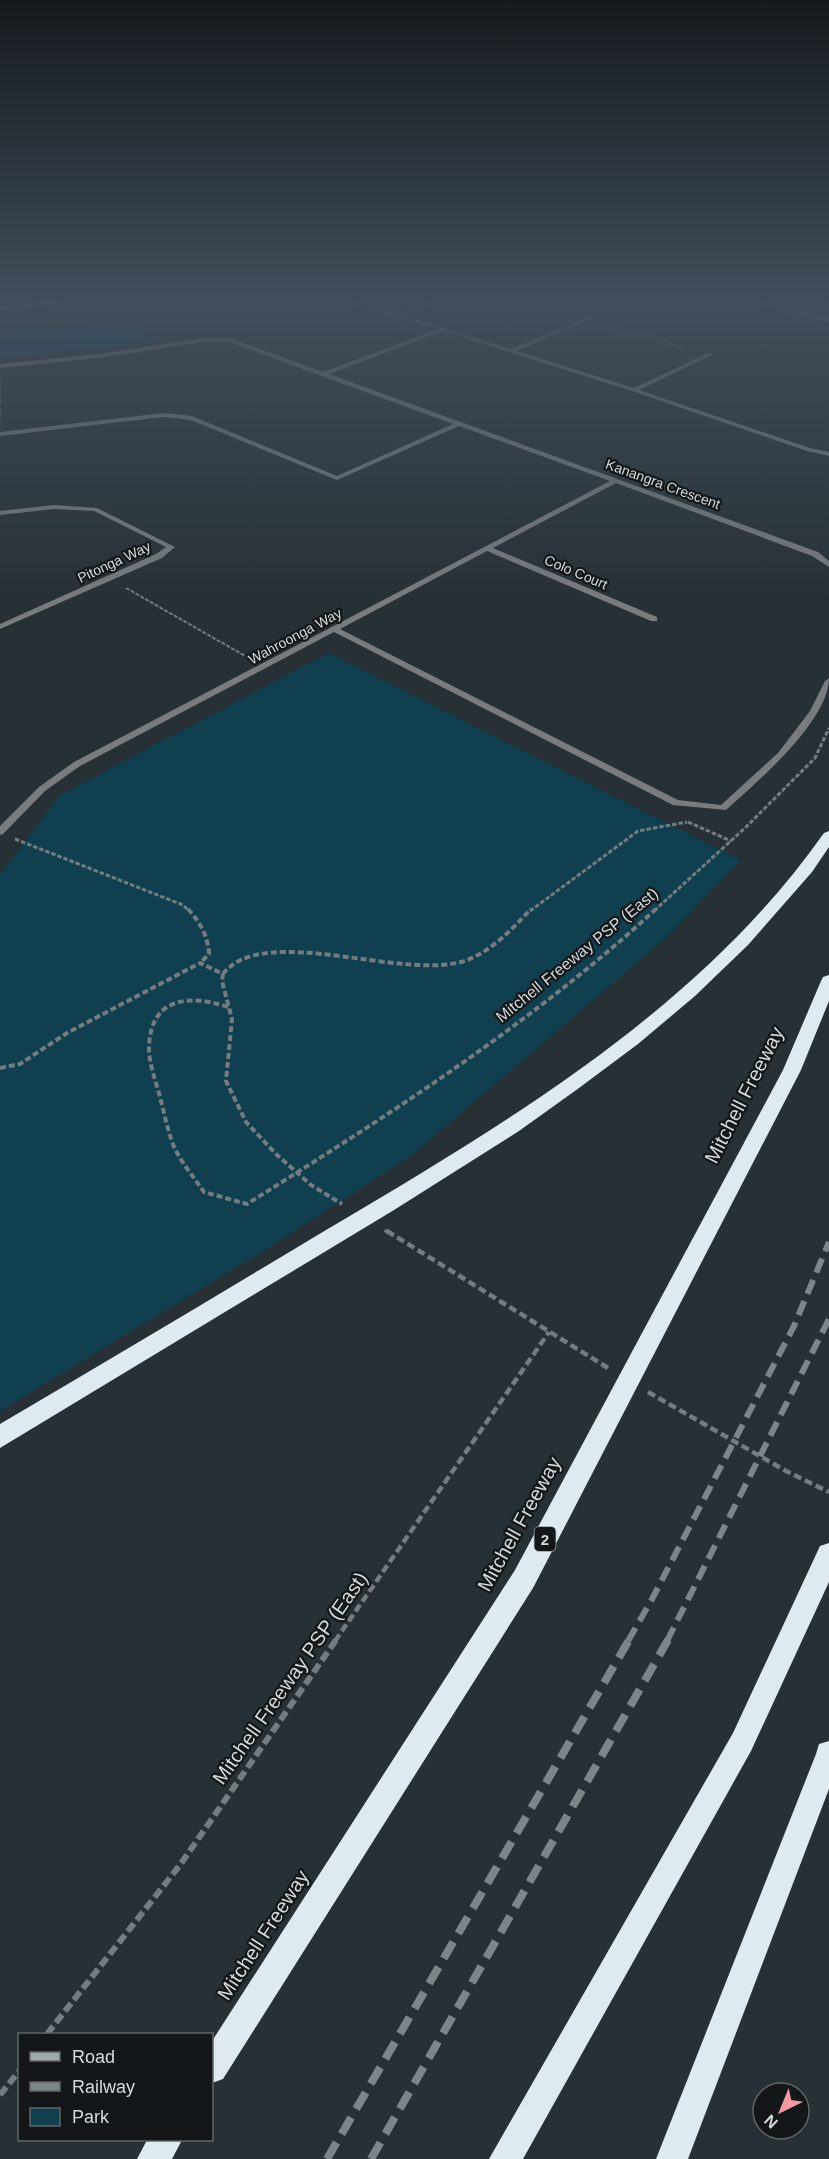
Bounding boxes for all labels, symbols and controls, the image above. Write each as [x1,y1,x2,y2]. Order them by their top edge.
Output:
street label: Kanangra Crescent [604,456,723,512]
street label: Pitonga Way [75,538,153,586]
street label: Colo Court [542,552,610,592]
street label: Wahroonga Way [246,605,344,667]
street label: Mitchell Freeway PSP (East) [493,884,661,1026]
street label: Mitchell Freeway [700,1023,788,1167]
street label: Mitchell Freeway [473,1453,565,1595]
road number: 2 [534,1527,556,1551]
street label: Mitchell Freeway PSP (East) [208,1568,372,1788]
street label: Mitchell Freeway [213,1866,313,2004]
legend [18,2033,213,2141]
text: Road [72,2047,115,2067]
text: Railway [72,2077,135,2097]
north arrow [751,2081,811,2141]
text: Park [72,2107,110,2127]
text: N [761,2111,781,2132]

